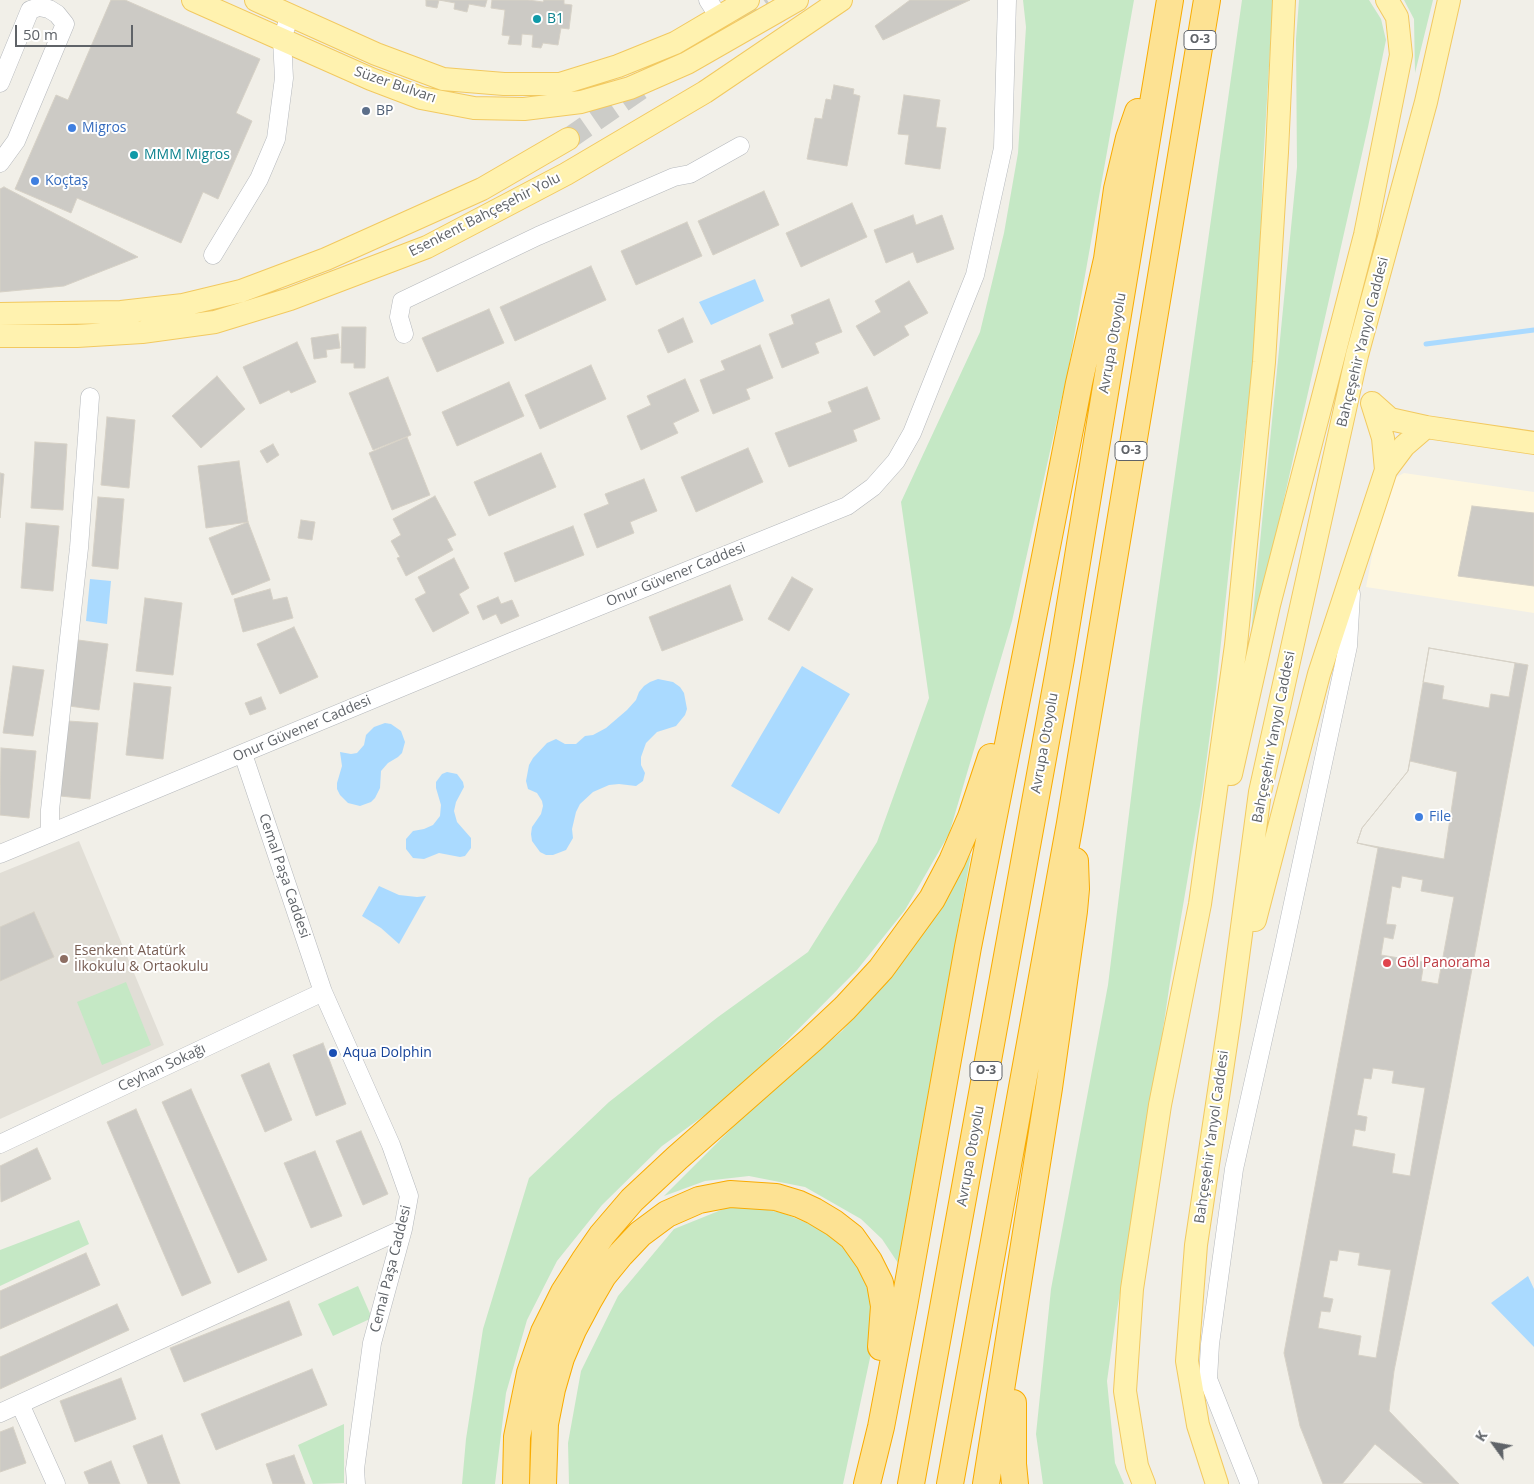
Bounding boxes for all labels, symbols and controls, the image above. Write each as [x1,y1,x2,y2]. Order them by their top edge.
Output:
place label: B1 [547,11,564,27]
marker: B1 [531,13,543,25]
scale bar [18,15,135,47]
text: 50 m [23,24,58,44]
road number: O-3 [1184,30,1216,50]
street label: Süzer Bulvarı [352,63,438,107]
place label: BP [376,103,393,119]
marker: BP [360,105,372,117]
place label: Migros [82,120,127,136]
marker: Migros [66,122,78,134]
place label: MMM Migros [144,147,230,163]
marker: MMM Migros [128,149,140,161]
street label: Esenkent Bahçeşehir Yolu [406,169,564,261]
place label: Koçtaş [45,173,88,189]
marker: Koçtaş [29,175,41,187]
street label: Bahçeşehir Yanyol Caddesi [1334,255,1392,429]
street label: Avrupa Otoyolu [1096,291,1130,395]
road number: O-3 [1115,442,1147,461]
street label: Onur Güvener Caddesi [604,539,748,611]
street label: Bahçeşehir Yanyol Caddesi [1249,650,1299,824]
street label: Avrupa Otoyolu [1028,691,1062,795]
street label: Onur Güvener Caddesi [230,692,374,766]
place label: File [1429,809,1451,825]
street label: Cemal Paşa Caddesi [255,811,313,941]
marker: File [1413,811,1425,823]
place label: Esenkent Atatürk İlkokulu & Ortaokulu [74,943,209,976]
marker: Esenkent Atatürk İlkokulu & Ortaokulu [58,953,70,965]
place label: Göl Panorama [1397,955,1490,971]
marker: Göl Panorama [1381,957,1393,969]
street label: Ceyhan Sokağı [116,1040,208,1096]
place label: Aqua Dolphin [343,1045,432,1061]
marker: Aqua Dolphin [327,1047,339,1059]
street label: Bahçeşehir Yanyol Caddesi [1192,1049,1232,1225]
road number: O-3 [970,1062,1002,1080]
street label: Avrupa Otoyolu [954,1104,988,1208]
street label: Cemal Paşa Caddesi [367,1204,415,1334]
north arrow [1469,1419,1519,1469]
text: K [1470,1427,1491,1445]

